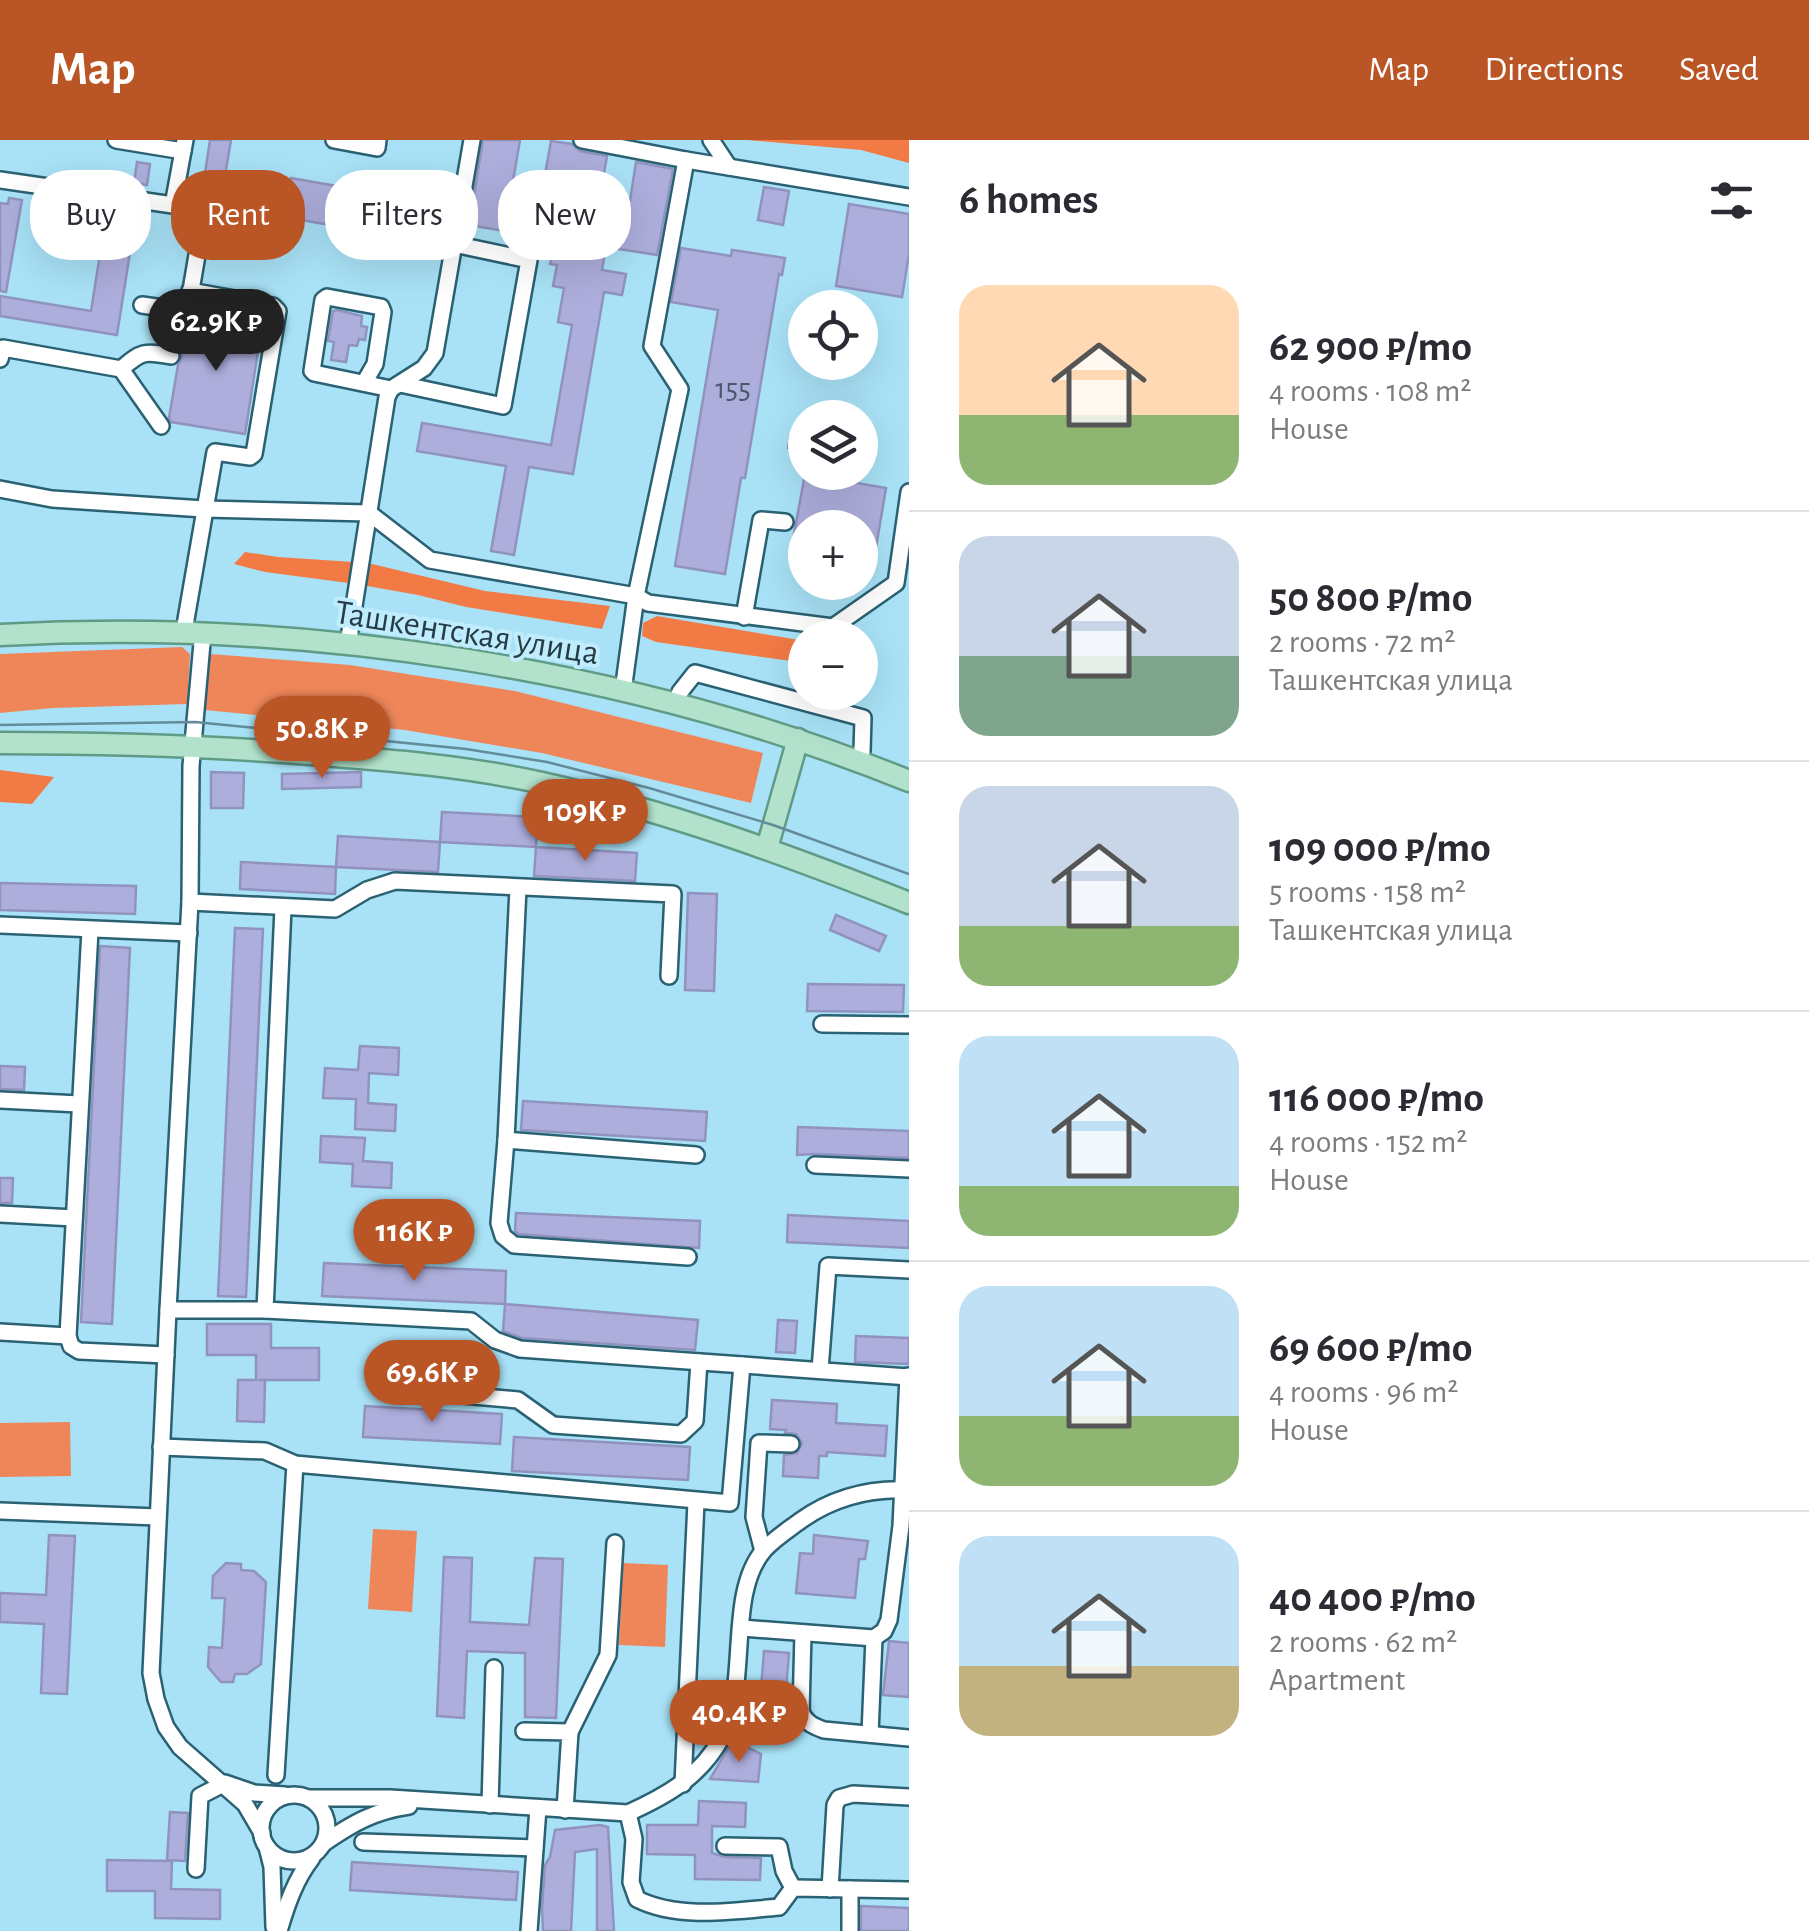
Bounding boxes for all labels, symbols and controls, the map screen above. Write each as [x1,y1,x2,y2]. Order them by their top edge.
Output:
text: Map [50,46,136,94]
text: Map [1368,52,1429,87]
text: Directions [1484,52,1624,87]
text: Saved [1679,52,1759,87]
chip: Buy [30,170,151,260]
chip: Rent [171,170,305,260]
chip: Filters [325,170,478,260]
chip: New [498,170,631,260]
icon: filters [1704,173,1759,228]
text: 6 homes [959,179,1098,221]
pin: 62.9K ₽ [124,289,308,374]
map controls [788,290,878,710]
button: locate [788,290,878,380]
text: 62.9K ₽ [170,305,262,337]
icon: home [1039,325,1159,445]
text: 62 900 ₽/mo [1269,326,1472,368]
house number: 155 [715,374,751,404]
text: 4 rooms · 108 m² [1269,375,1472,407]
button: layers [788,400,878,490]
text: House [1269,413,1349,445]
button: + [788,510,878,600]
icon: home [1039,576,1159,696]
text: 50 800 ₽/mo [1269,577,1472,619]
street label: Ташкентская улица [333,595,601,671]
button: − [788,620,878,710]
text: 2 rooms · 72 m² [1269,626,1456,658]
text: Ташкентская улица [1269,664,1513,696]
pin: 50.8K ₽ [230,696,414,781]
text: 50.8K ₽ [276,712,368,744]
pin: 109K ₽ [504,779,666,864]
text: 109K ₽ [544,795,626,827]
icon: home [1039,826,1159,946]
text: 109 000 ₽/mo [1269,827,1491,869]
text: 5 rooms · 158 m² [1269,876,1466,908]
text: Ташкентская улица [1269,914,1513,946]
icon: home [1039,1076,1159,1196]
text: 116 000 ₽/mo [1269,1077,1484,1119]
text: 4 rooms · 152 m² [1269,1126,1467,1158]
text: House [1269,1164,1349,1196]
pin: 116K ₽ [333,1199,495,1284]
text: 116K ₽ [376,1215,453,1247]
icon: home [1039,1326,1159,1446]
text: 69 600 ₽/mo [1269,1327,1473,1369]
pin: 69.6K ₽ [340,1340,524,1425]
text: 69.6K ₽ [386,1356,478,1388]
text: 4 rooms · 96 m² [1269,1376,1459,1408]
text: House [1269,1414,1349,1446]
icon: home [1039,1576,1159,1696]
text: 40 400 ₽/mo [1269,1577,1476,1619]
text: 2 rooms · 62 m² [1269,1626,1457,1658]
text: Apartment [1269,1664,1405,1696]
pin: 40.4K ₽ [647,1680,831,1765]
text: 40.4K ₽ [692,1696,786,1728]

